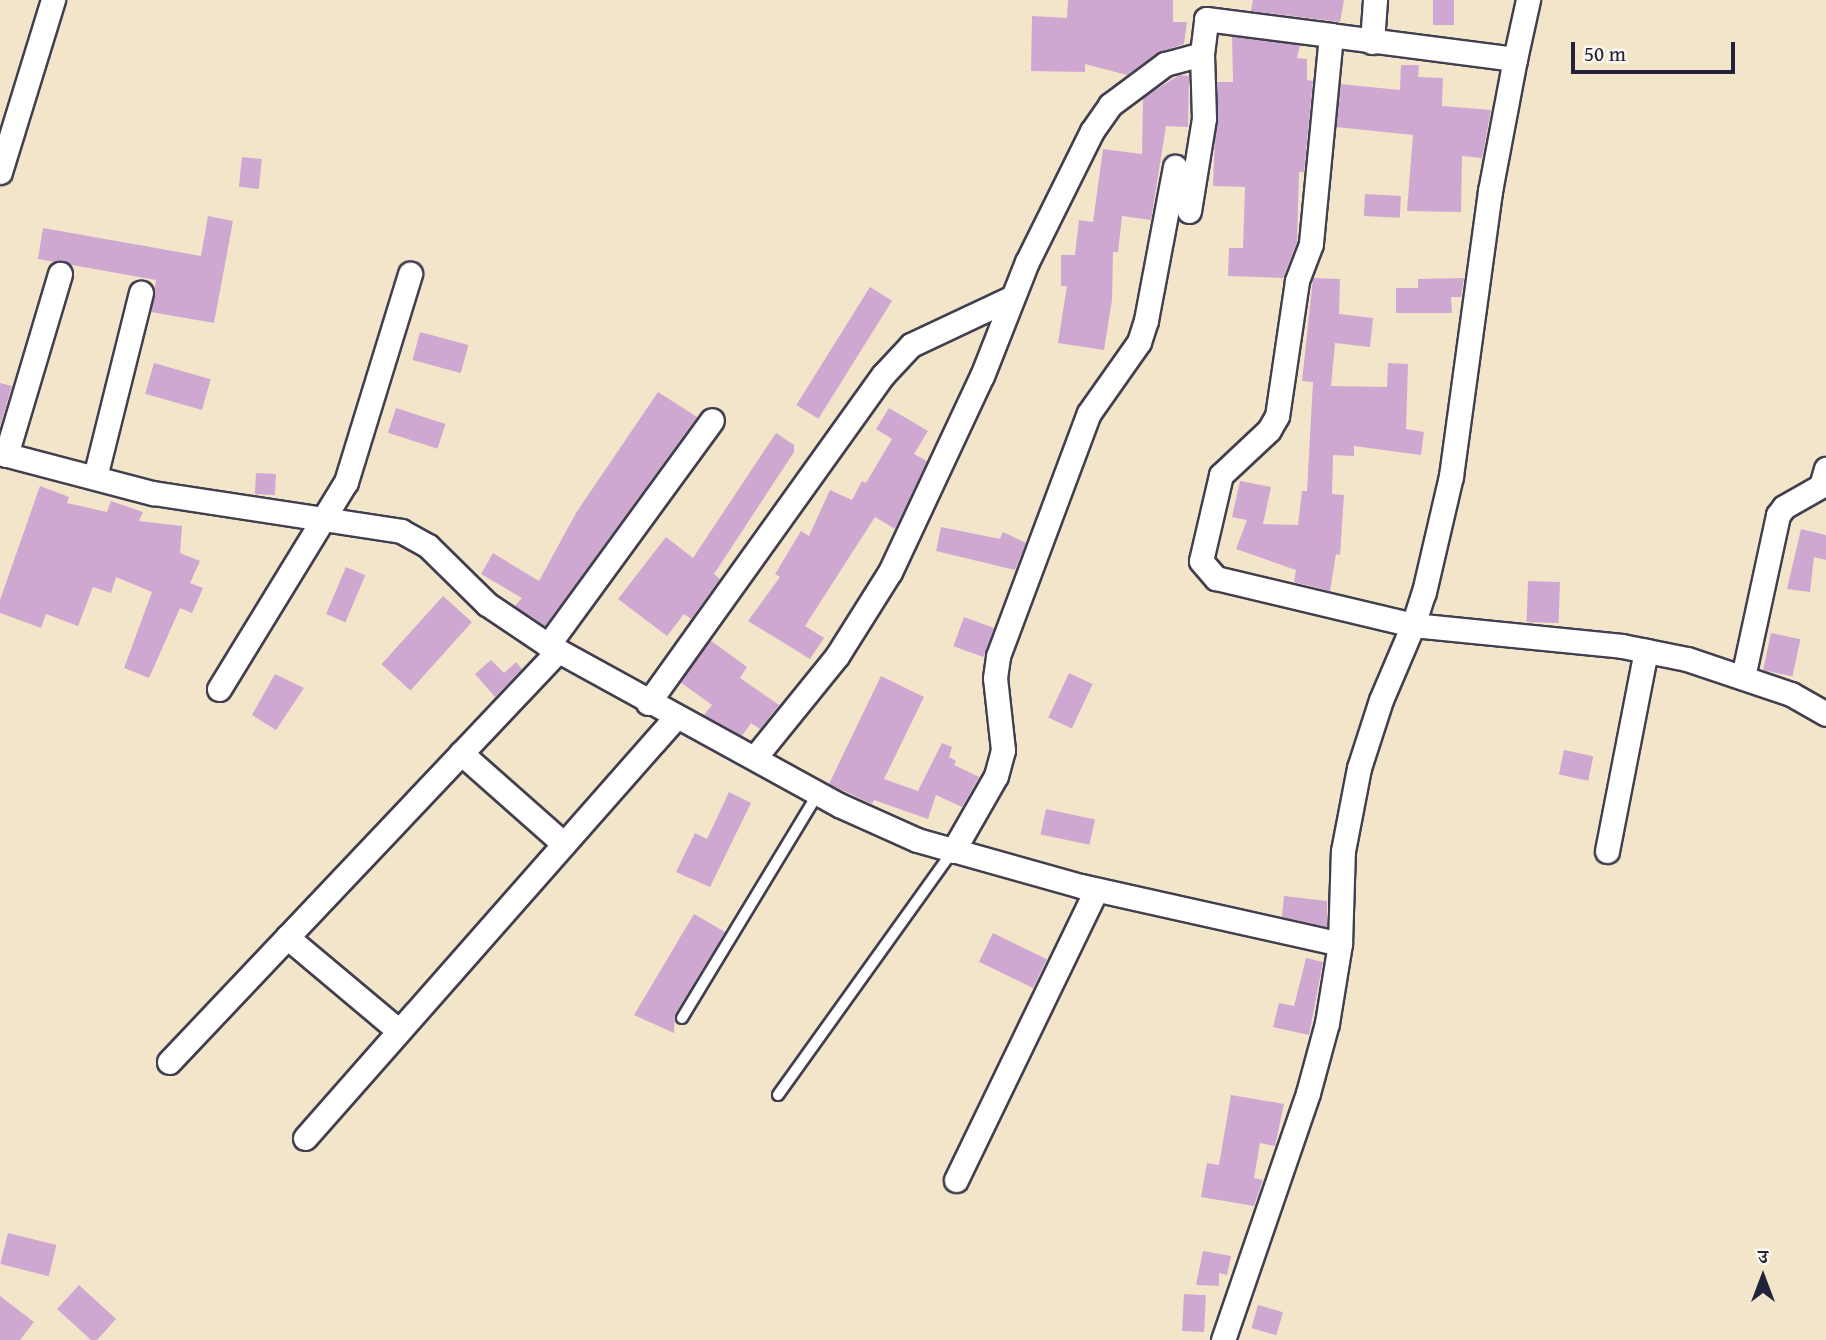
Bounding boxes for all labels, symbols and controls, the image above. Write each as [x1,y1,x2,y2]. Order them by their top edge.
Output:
scale bar [1574,28,1738,72]
text: 50 m [1584,38,1626,69]
north arrow [1728,1242,1798,1312]
text: उ [1758,1242,1768,1270]

